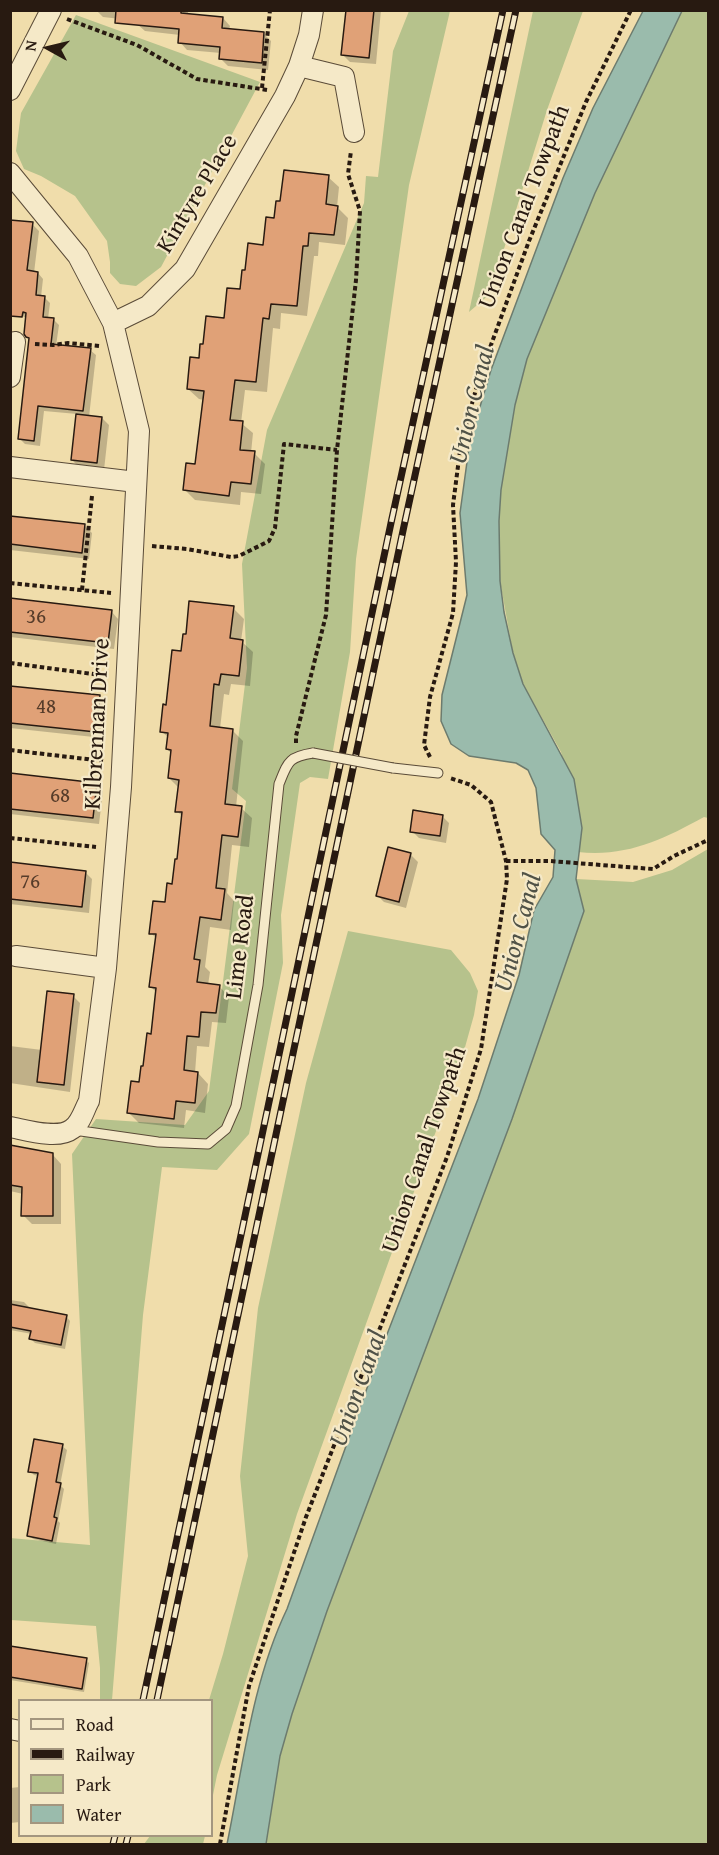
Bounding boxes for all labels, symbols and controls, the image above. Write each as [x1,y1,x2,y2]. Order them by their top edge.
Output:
north arrow [18,18,78,78]
text: N [18,39,43,52]
street label: Union Canal Towpath [473,101,577,313]
street label: Kintyre Place [151,129,245,259]
water label: Union Canal [443,342,503,468]
house number: 36 [26,605,46,631]
street label: Kilbrennan Drive [79,637,117,811]
house number: 48 [36,695,56,721]
house number: 68 [50,784,70,810]
house number: 76 [20,870,40,896]
water label: Union Canal [488,870,550,996]
street label: Lime Road [220,893,262,1001]
street label: Union Canal Towpath [376,1043,474,1257]
water label: Union Canal [324,1327,394,1451]
legend [18,1699,213,1837]
text: Road [76,1711,114,1738]
text: Railway [76,1741,135,1768]
text: Park [76,1771,111,1798]
text: Water [76,1801,121,1828]

